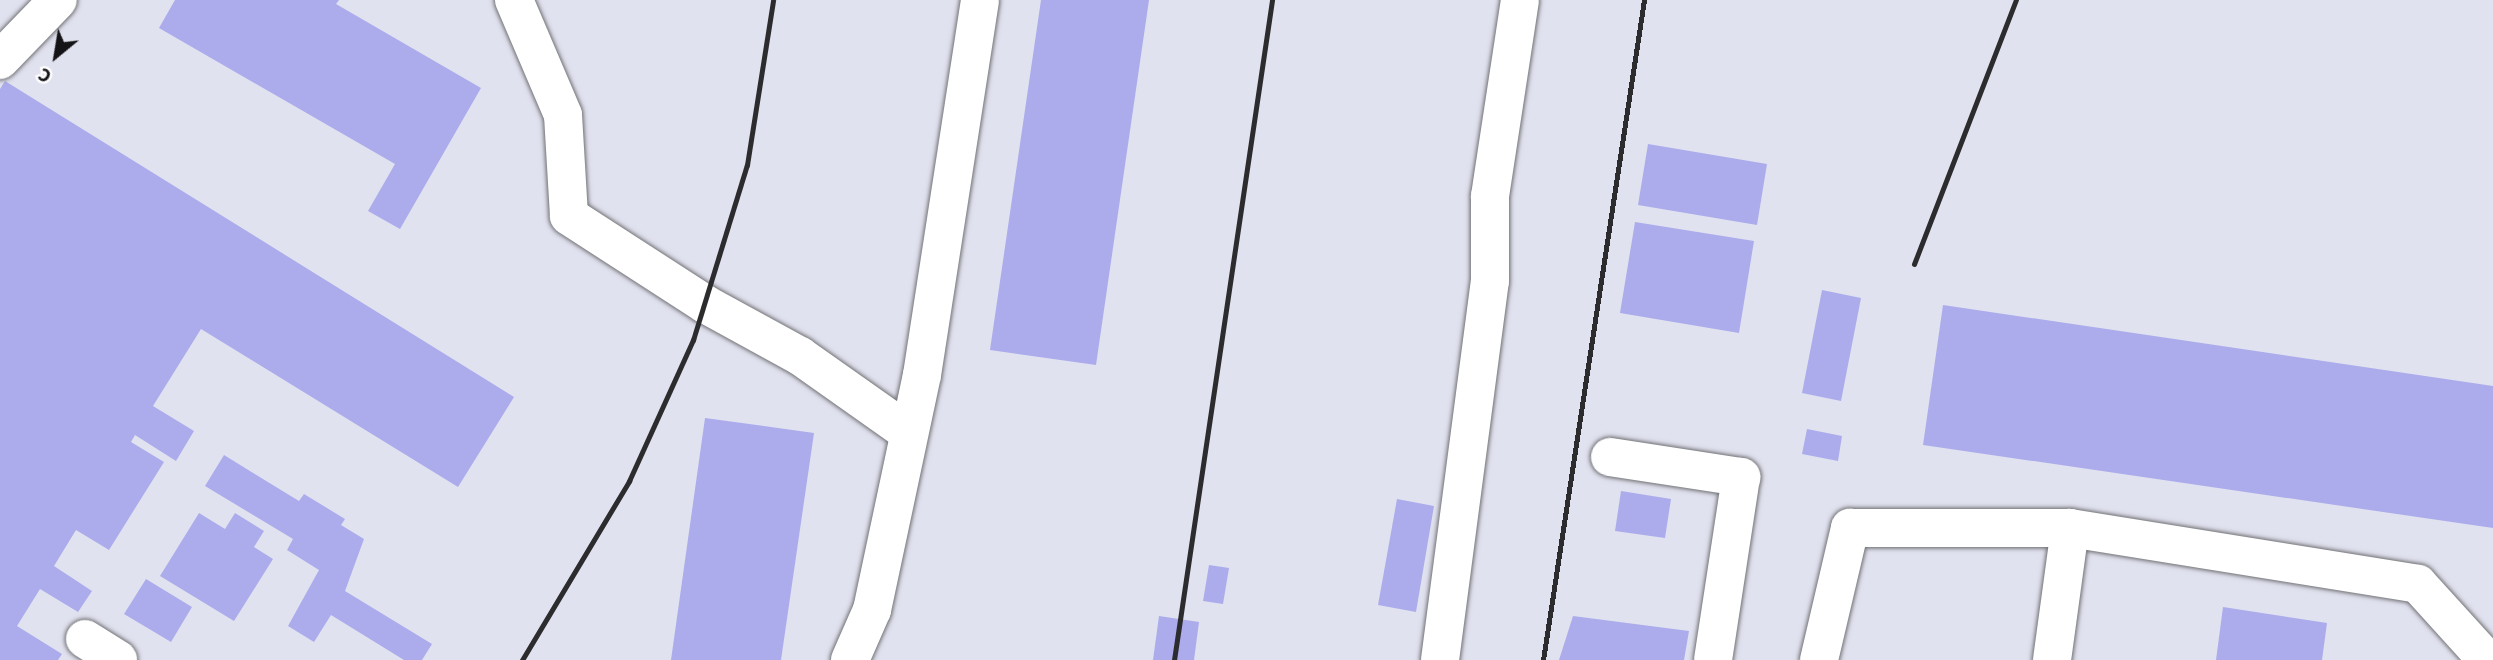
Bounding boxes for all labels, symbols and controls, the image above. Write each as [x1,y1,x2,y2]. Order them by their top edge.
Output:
north arrow [21,21,91,91]
text: С [34,60,57,89]

